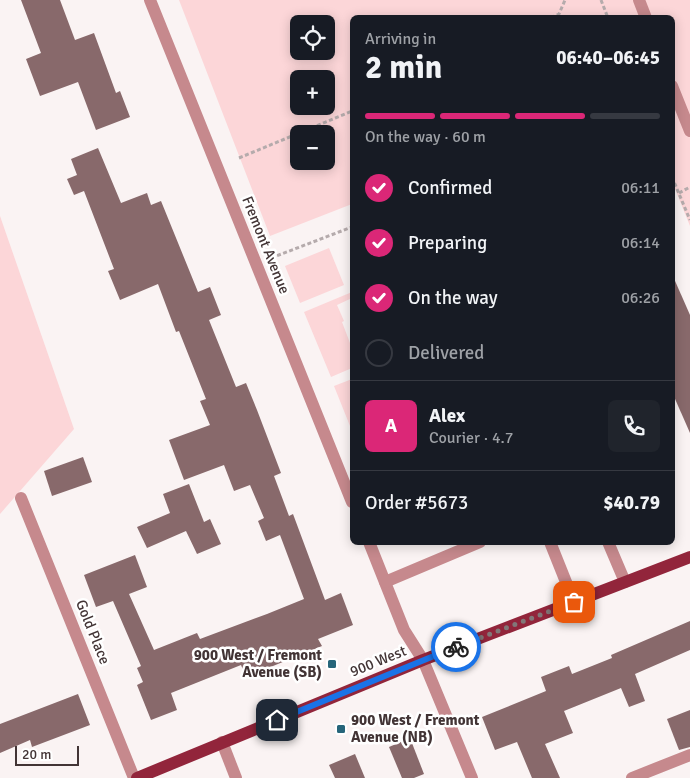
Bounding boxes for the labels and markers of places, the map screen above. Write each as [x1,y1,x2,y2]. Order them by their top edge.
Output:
pin [553,581,595,623]
place label: 900 West / Fremont Avenue (SB) [194,646,322,681]
marker: 900 West / Fremont Avenue (SB) [326,658,338,670]
pin [256,699,298,741]
place label: 900 West / Fremont Avenue (NB) [351,711,480,746]
marker: 900 West / Fremont Avenue (NB) [335,723,347,735]

